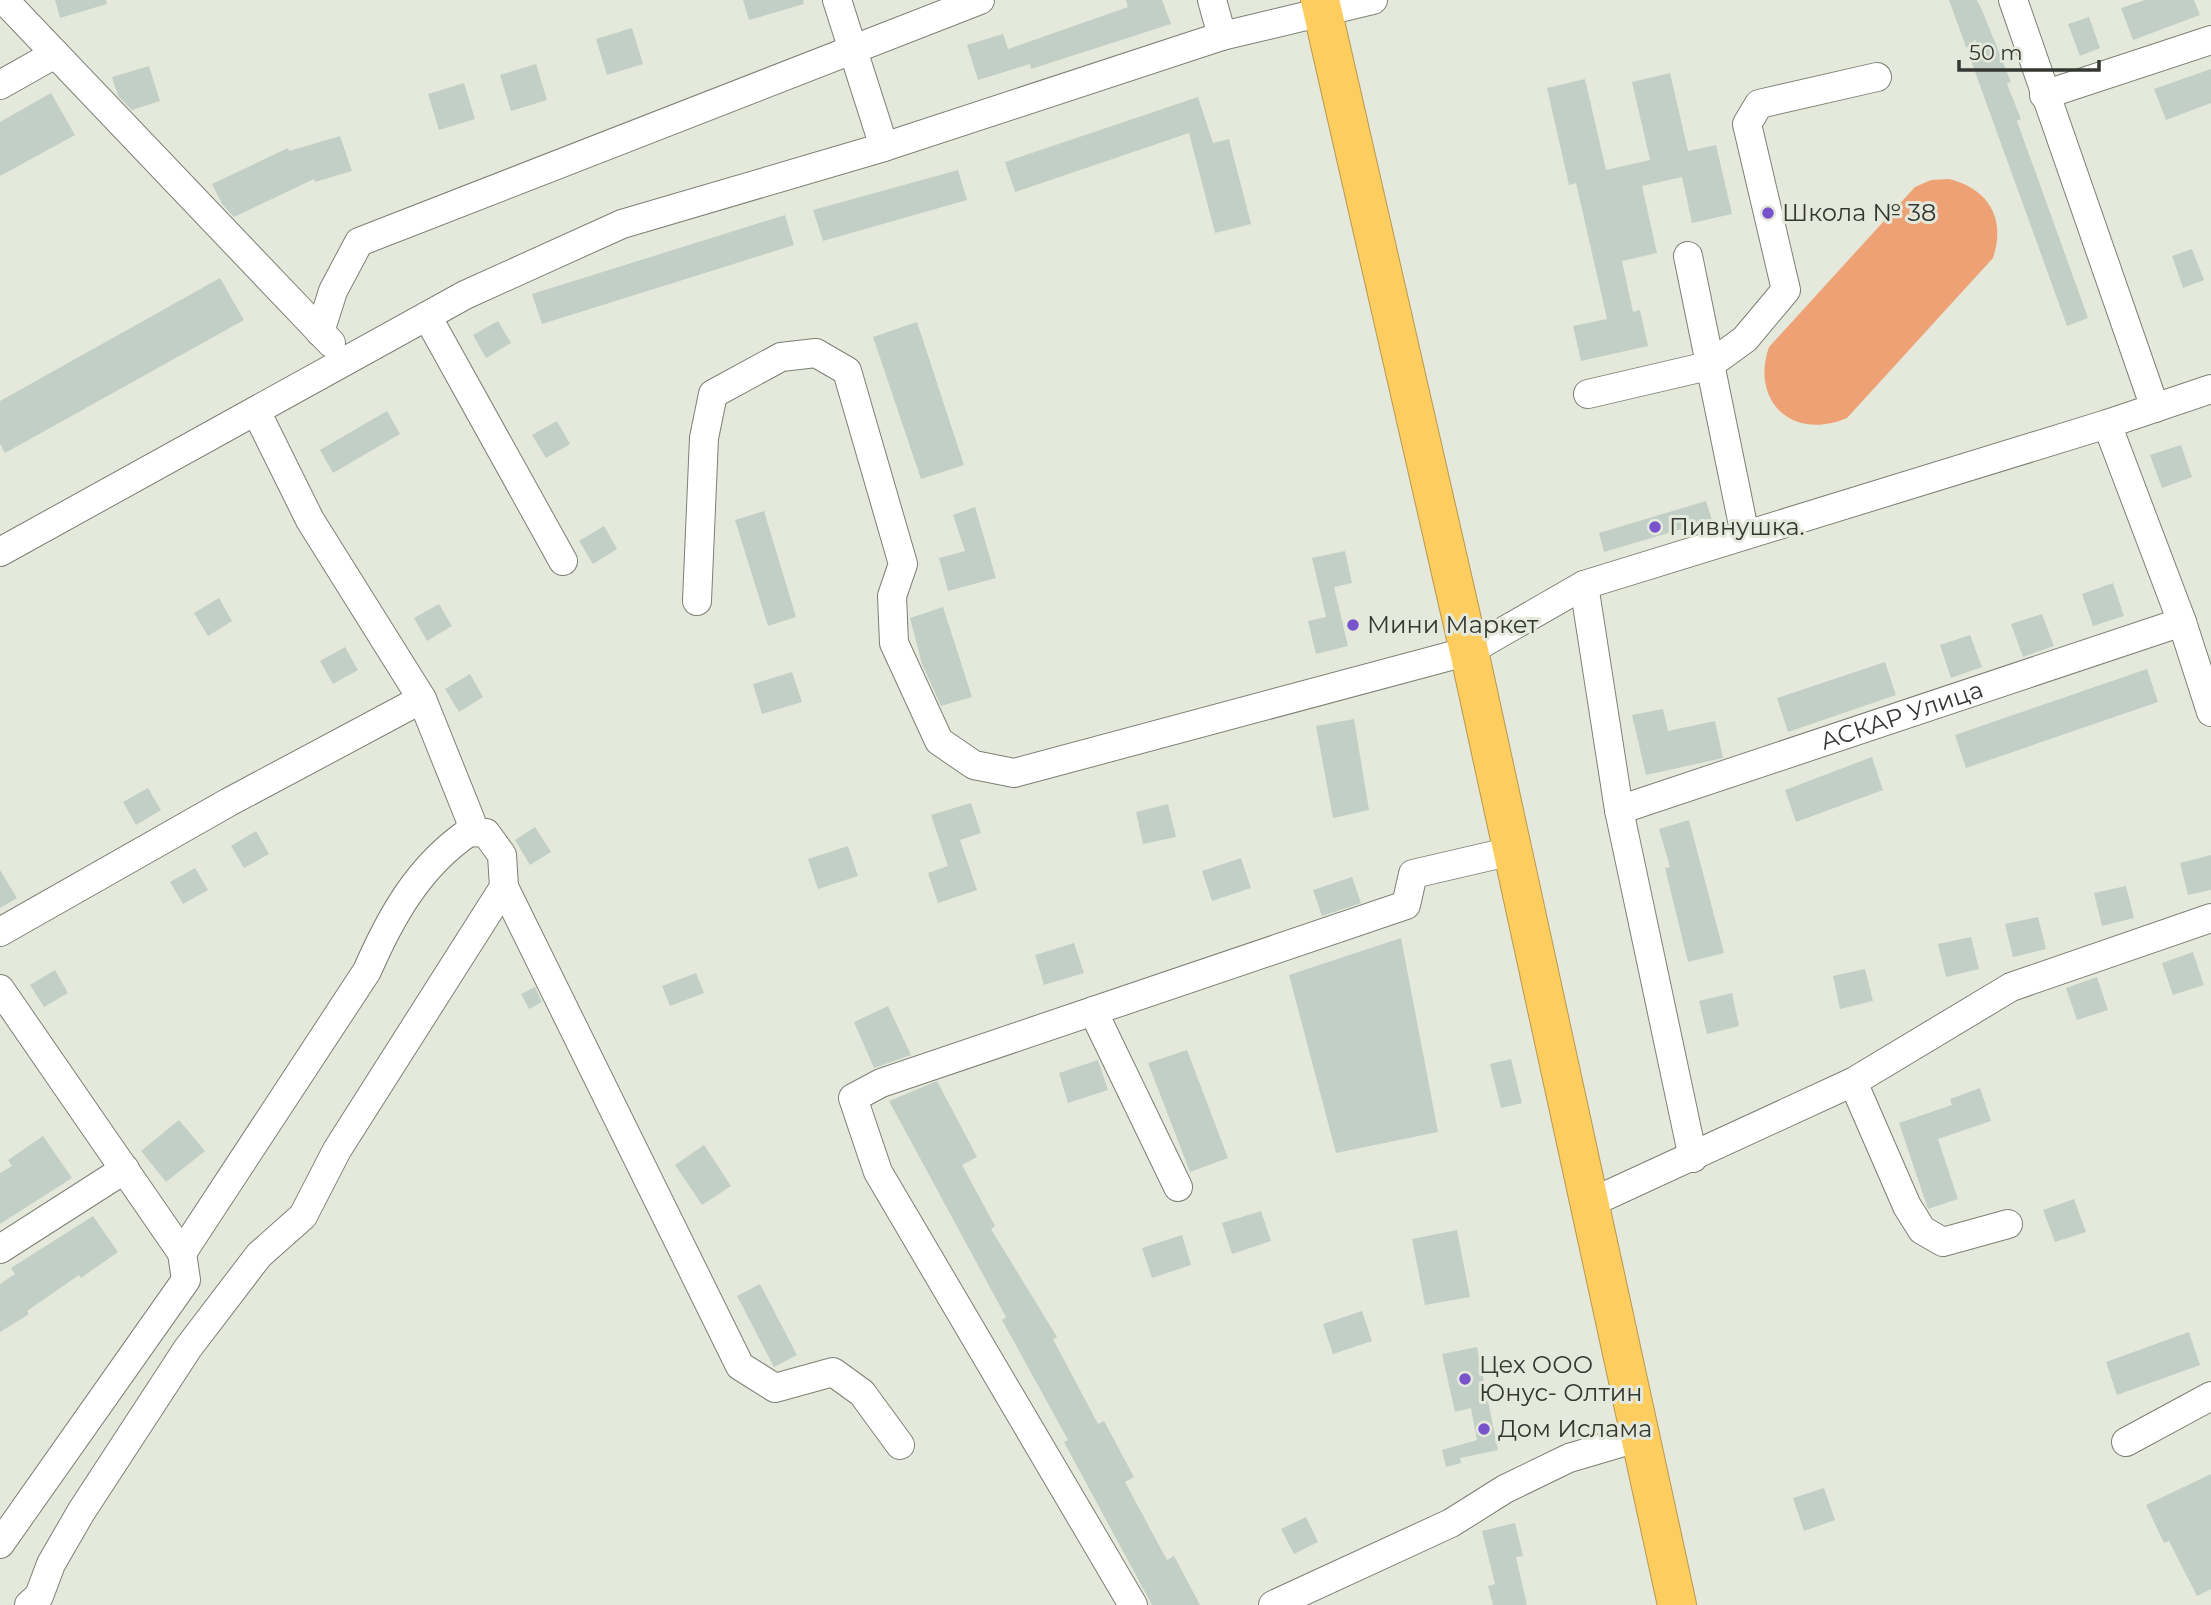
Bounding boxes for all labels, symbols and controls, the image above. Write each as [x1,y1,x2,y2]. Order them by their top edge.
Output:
scale bar [1959,28,2099,72]
text: 50 m [1969,40,2023,65]
place label: Школа № 38 [1782,198,1936,227]
marker: Школа № 38 [1760,205,1776,221]
place label: Пивнушка. [1669,512,1805,541]
marker: Пивнушка. [1647,519,1663,535]
place label: Мини Маркет [1367,610,1539,639]
marker: Мини Маркет [1345,617,1361,633]
street label: АСКАР Улица [1816,675,1987,756]
place label: Цех ООО Юнус- Олтин [1479,1350,1643,1407]
marker: Цех ООО Юнус- Олтин [1457,1371,1473,1387]
place label: Дом Ислама [1498,1414,1652,1443]
marker: Дом Ислама [1476,1421,1492,1437]

